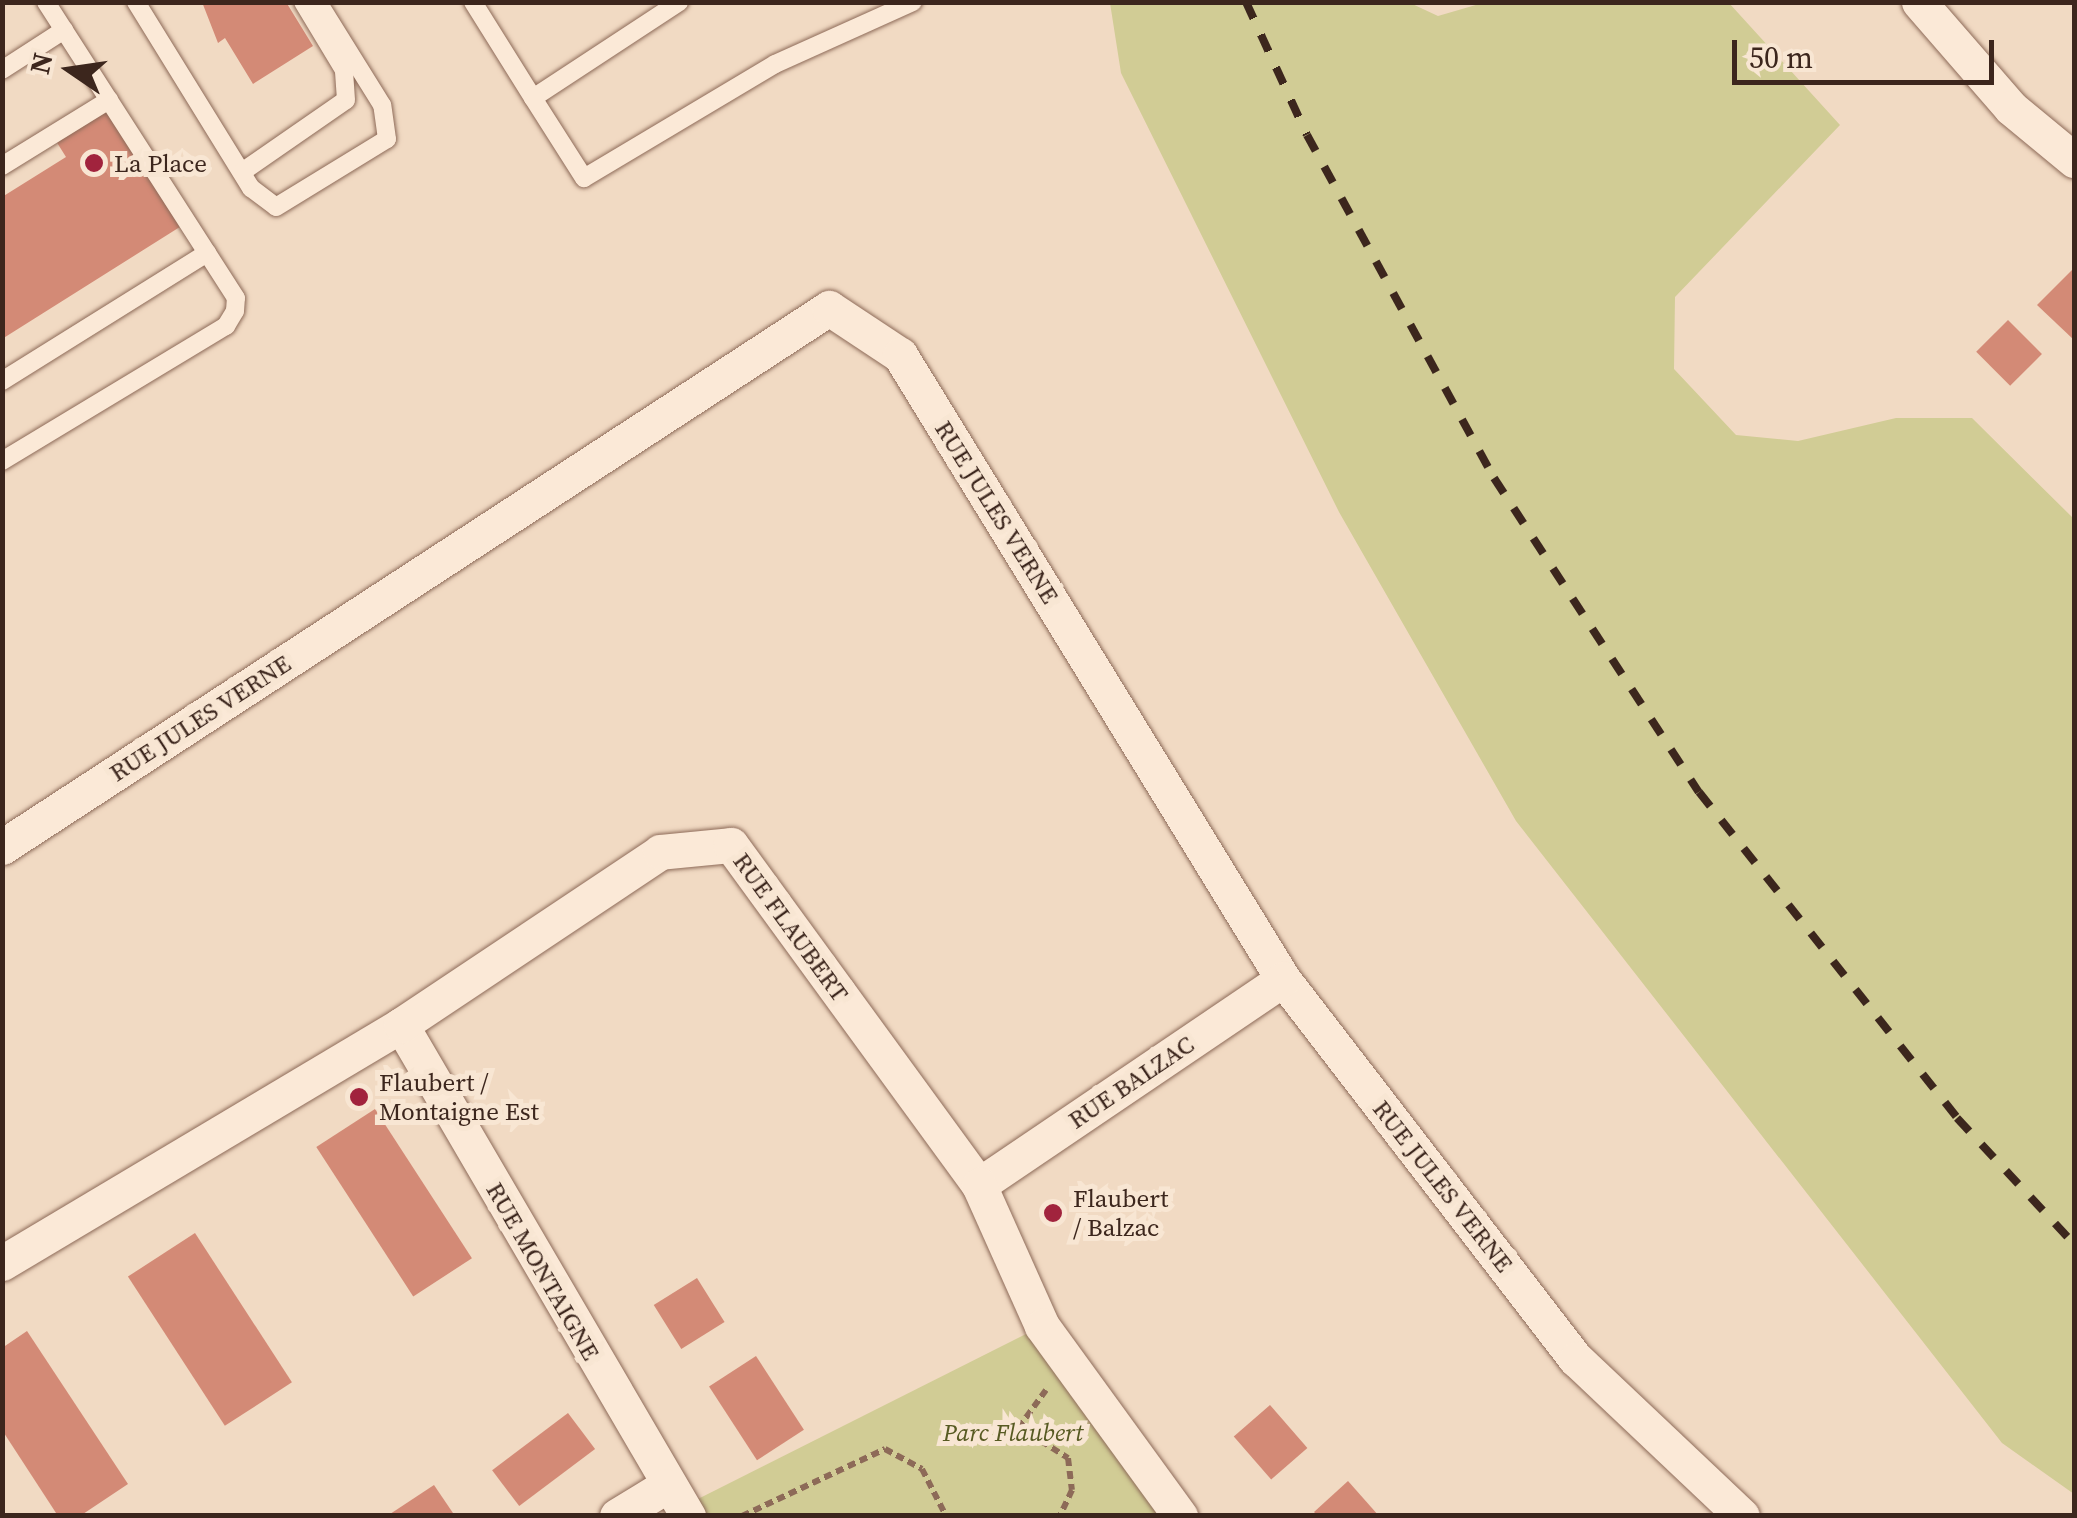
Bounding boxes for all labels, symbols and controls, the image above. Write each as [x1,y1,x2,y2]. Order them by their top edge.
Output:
north arrow [20,20,120,120]
scale bar [1737,20,2000,82]
text: 50 m [1749,37,1813,78]
text: N [20,49,62,77]
place label: La Place [114,148,207,178]
marker: La Place [83,152,105,174]
street label: RUE JULES VERNE [928,415,1066,609]
street label: RUE JULES VERNE [104,648,296,788]
street label: RUE FLAUBERT [727,847,855,1007]
street label: RUE BALZAC [1063,1029,1199,1135]
place label: Flaubert / Montaigne Est [379,1068,539,1127]
marker: Flaubert / Montaigne Est [348,1086,370,1108]
street label: RUE JULES VERNE [1366,1094,1520,1278]
street label: RUE MONTAIGNE [480,1177,606,1365]
place label: Flaubert / Balzac [1073,1184,1168,1243]
marker: Flaubert / Balzac [1042,1202,1064,1224]
park label: Parc Flaubert [943,1417,1083,1447]

